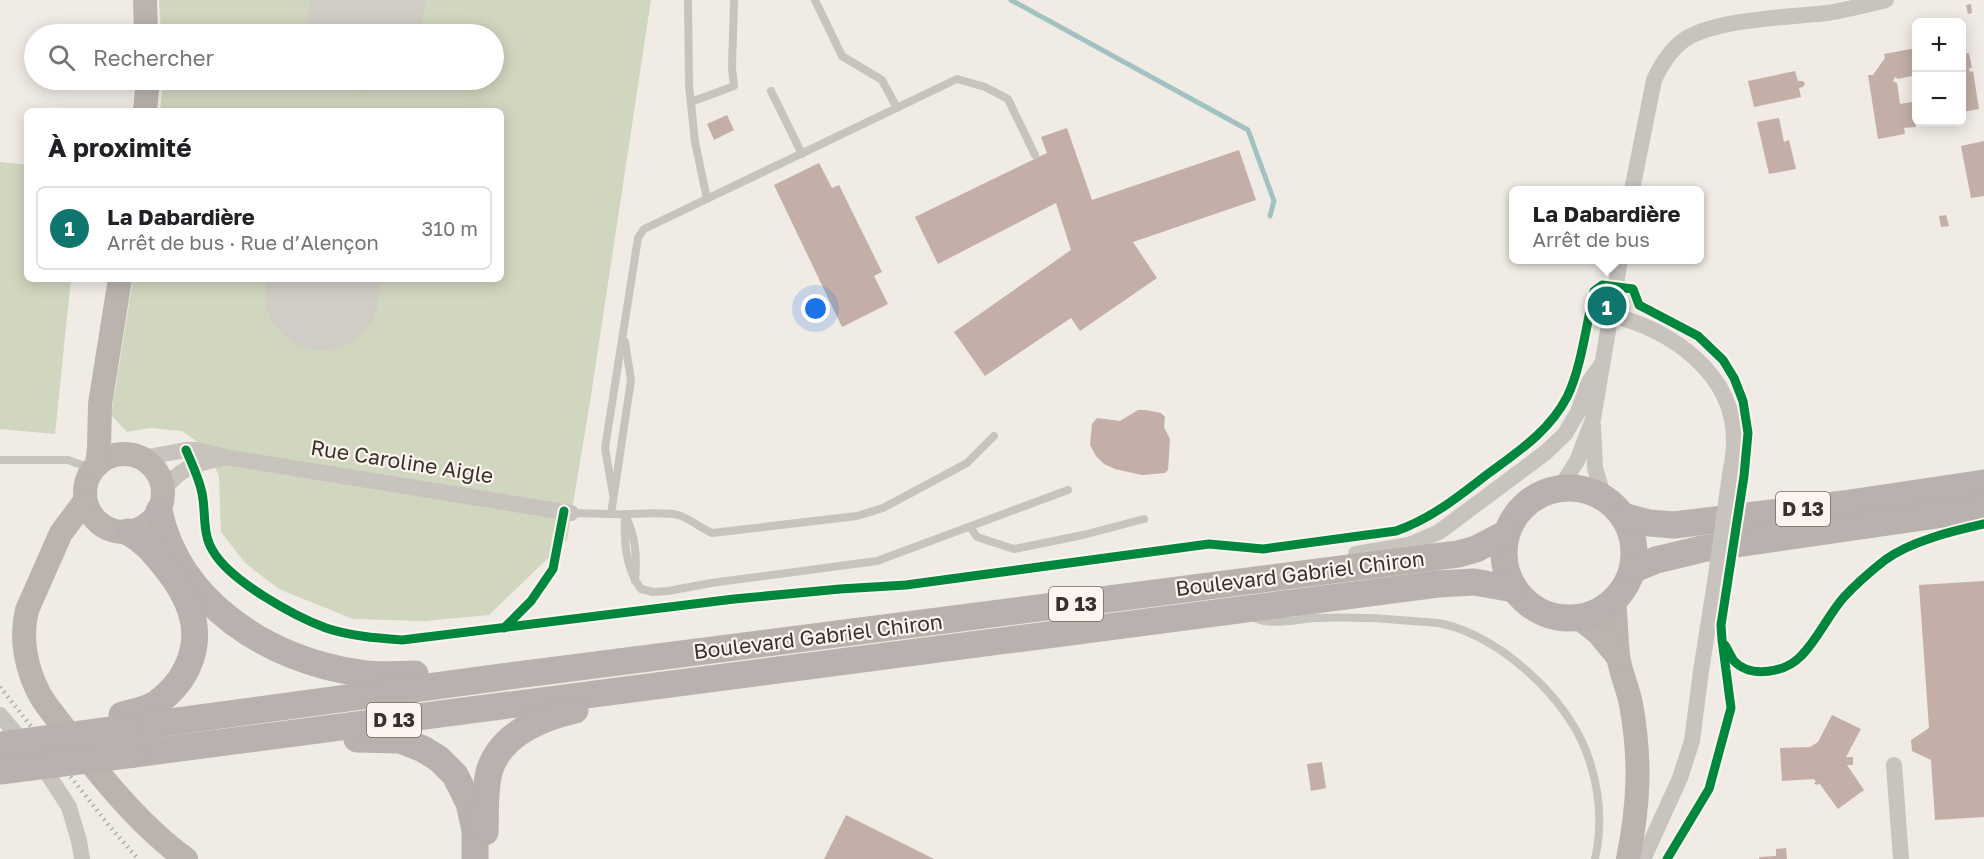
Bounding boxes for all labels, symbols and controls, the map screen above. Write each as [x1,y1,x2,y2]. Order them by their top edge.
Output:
map controls [1912,18,1966,126]
button: + [1912,18,1966,72]
search box [24,24,504,90]
icon: search [45,41,78,74]
text: Rechercher [93,44,214,71]
button: − [1912,72,1966,126]
text: À proximité [48,132,192,163]
popup [1509,186,1704,264]
text: La Dabardière [1533,200,1680,227]
text: La Dabardière [107,203,255,230]
text: 1 [64,216,75,240]
text: 310 m [422,216,478,240]
text: Arrêt de bus [1533,227,1650,251]
text: Arrêt de bus · Rue d’Alençon [107,230,379,254]
pin: 1 [1588,284,1626,328]
your location [801,294,830,323]
street label: Rue Caroline Aigle [309,434,495,488]
road number: D 13 [1776,492,1830,526]
street label: Boulevard Gabriel Chiron [1174,545,1426,601]
road number: D 13 [1049,587,1103,621]
street label: Boulevard Gabriel Chiron [692,608,944,664]
road number: D 13 [367,703,421,737]

